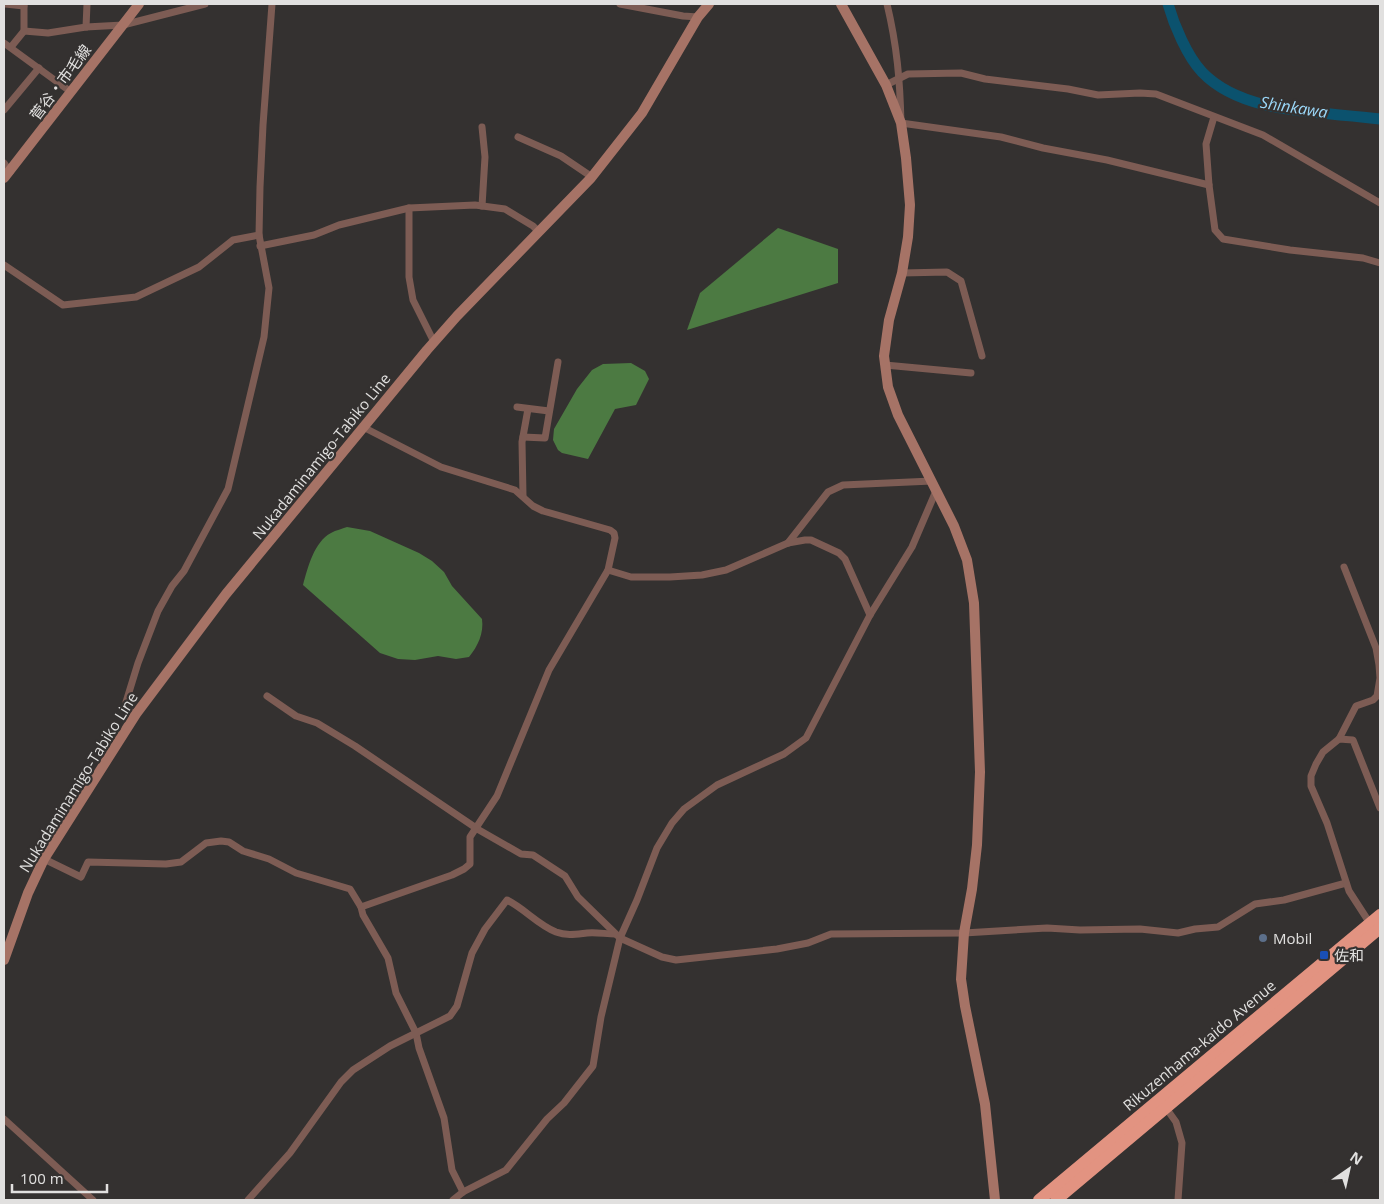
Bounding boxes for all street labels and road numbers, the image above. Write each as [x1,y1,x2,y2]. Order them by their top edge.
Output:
street label: 菅谷・市毛線 [25,40,95,124]
street label: Nukadaminamigo-Tabiko Line [248,369,394,543]
street label: Nukadaminamigo-Tabiko Line [14,688,142,876]
street label: Rikuzenhama-kaido Avenue [1118,975,1280,1115]

